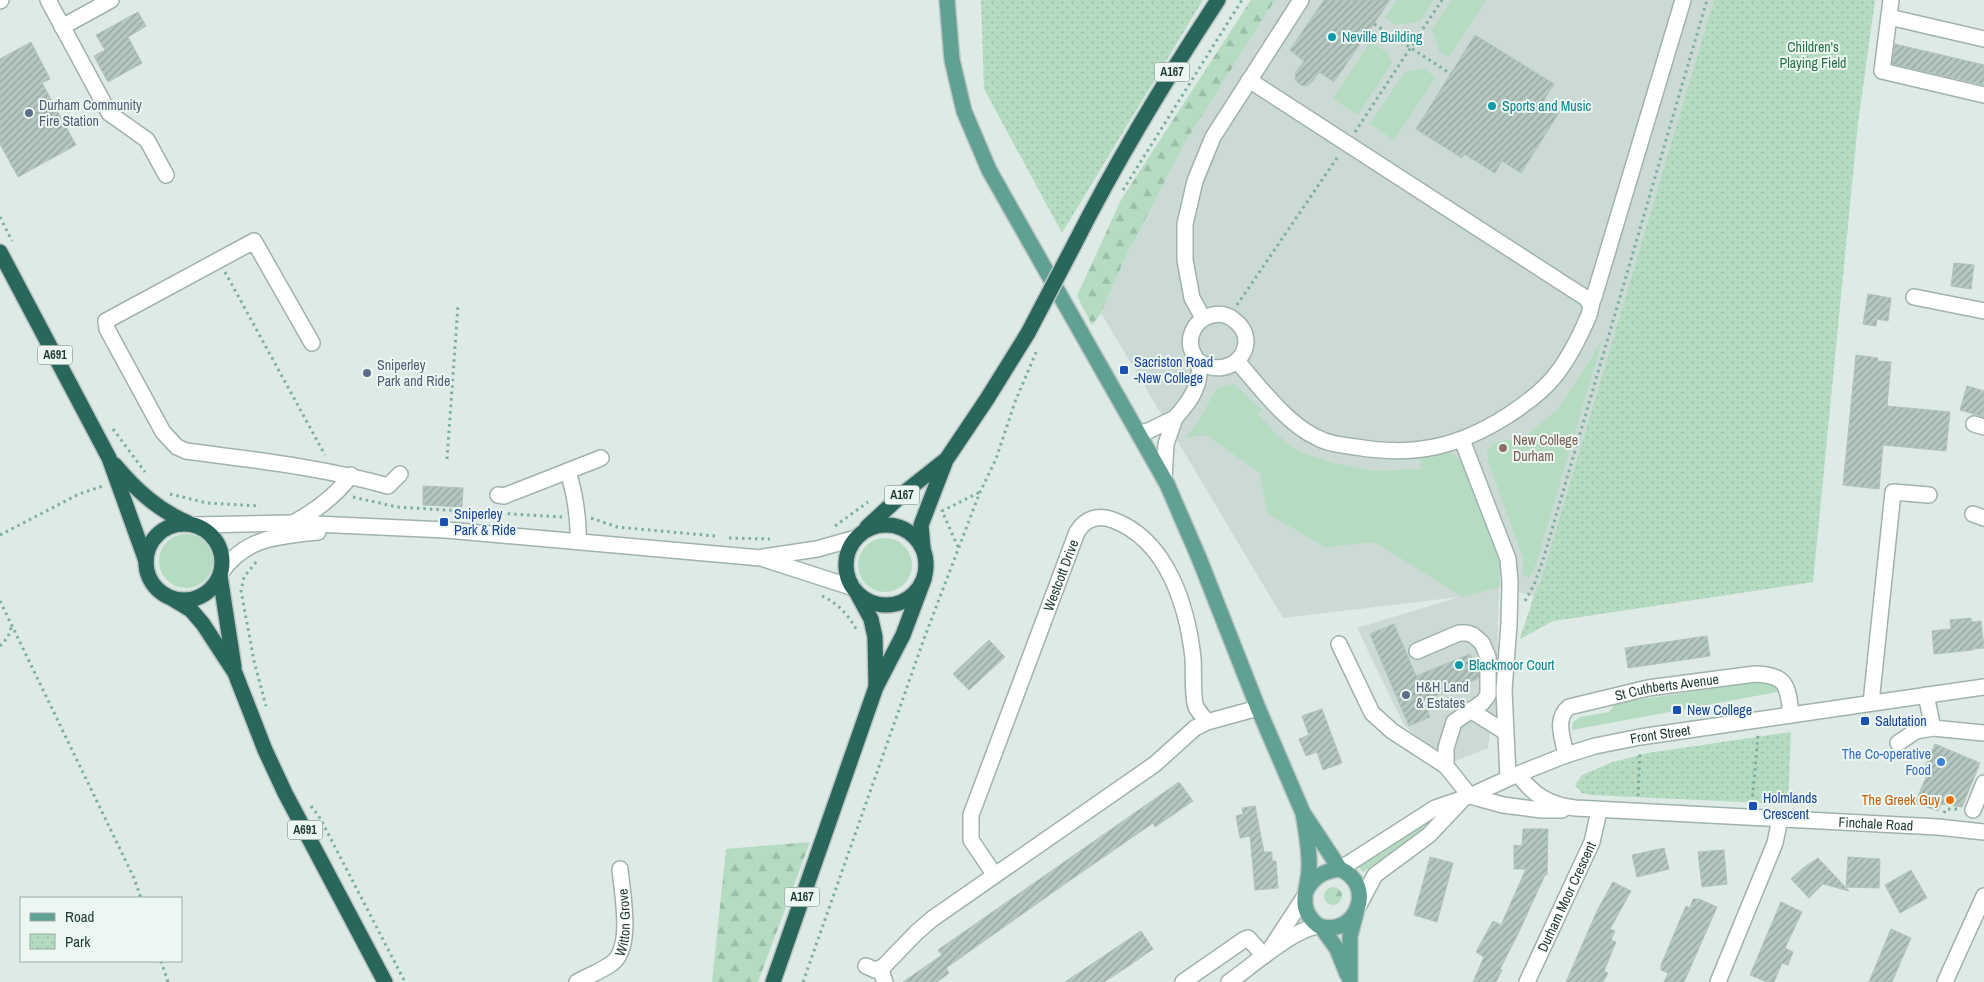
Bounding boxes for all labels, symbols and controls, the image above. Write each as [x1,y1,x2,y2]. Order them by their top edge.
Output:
place label: Neville Building [1342,28,1423,46]
marker: Neville Building [1326,31,1338,43]
park label: Children's Playing Field [1779,38,1847,72]
road number: A167 [1154,62,1190,82]
place label: Durham Community Fire Station [39,96,142,130]
place label: Sports and Music [1502,97,1592,115]
marker: Sports and Music [1486,100,1498,112]
marker: Durham Community Fire Station [23,107,35,119]
road number: A691 [38,346,72,364]
place label: Sacriston Road -New College [1134,353,1213,387]
place label: Sniperley Park and Ride [377,356,450,390]
marker: Sacriston Road -New College [1118,364,1130,376]
marker: Sniperley Park and Ride [361,367,373,379]
place label: New College Durham [1513,431,1578,465]
marker: New College Durham [1497,442,1509,454]
road number: A167 [884,486,920,504]
place label: Sniperley Park & Ride [454,505,516,539]
marker: Sniperley Park & Ride [438,516,450,528]
street label: Westcott Drive [1039,537,1082,614]
place label: Blackmoor Court [1469,656,1554,674]
marker: Blackmoor Court [1453,659,1465,671]
street label: St Cuthberts Avenue [1613,670,1720,705]
place label: H&H Land & Estates [1416,678,1469,712]
marker: H&H Land & Estates [1400,689,1412,701]
place label: New College [1687,701,1752,719]
marker: New College [1671,704,1683,716]
place label: Salutation [1875,712,1927,730]
marker: Salutation [1859,715,1871,727]
street label: Front Street [1628,721,1692,748]
place label: The Co-operative Food [1842,745,1931,779]
marker: The Co-operative Food [1935,756,1947,768]
place label: Holmlands Crescent [1763,789,1817,823]
place label: The Greek Guy [1862,791,1940,809]
marker: The Greek Guy [1944,794,1956,806]
marker: Holmlands Crescent [1747,800,1759,812]
street label: Finchale Road [1838,813,1914,835]
road number: A691 [288,820,322,840]
street label: Durham Moor Crescent [1533,839,1600,955]
street label: Witton Grove [611,888,634,959]
road number: A167 [784,888,820,906]
legend [20,897,182,962]
text: Road [65,906,94,927]
text: Park [65,931,91,952]

